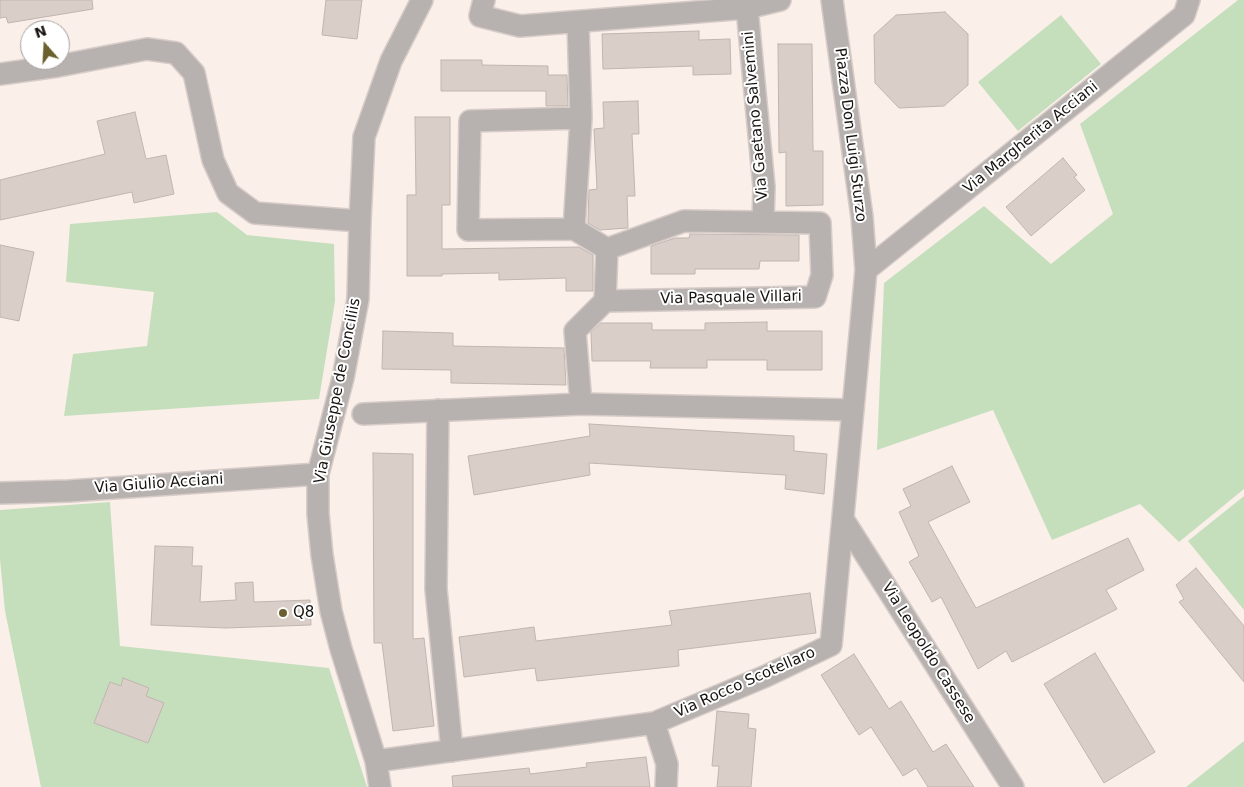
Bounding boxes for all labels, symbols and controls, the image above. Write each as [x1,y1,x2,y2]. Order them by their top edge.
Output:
north arrow [20,20,70,70]
text: N [32,22,49,41]
street label: Via Gaetano Salvemini [740,31,772,201]
street label: Piazza Don Luigi Sturzo [830,47,870,223]
street label: Via Margherita Acciani [960,78,1102,198]
street label: Via Pasquale Villari [660,288,802,308]
street label: Via Giuseppe de Conciliis [311,297,365,485]
street label: Via Giulio Acciani [94,471,224,497]
street label: Via Leopoldo Cassese [877,579,979,727]
place label: Q8 [293,604,314,622]
marker: Q8 [277,607,289,619]
street label: Via Rocco Scotellaro [672,644,818,722]

